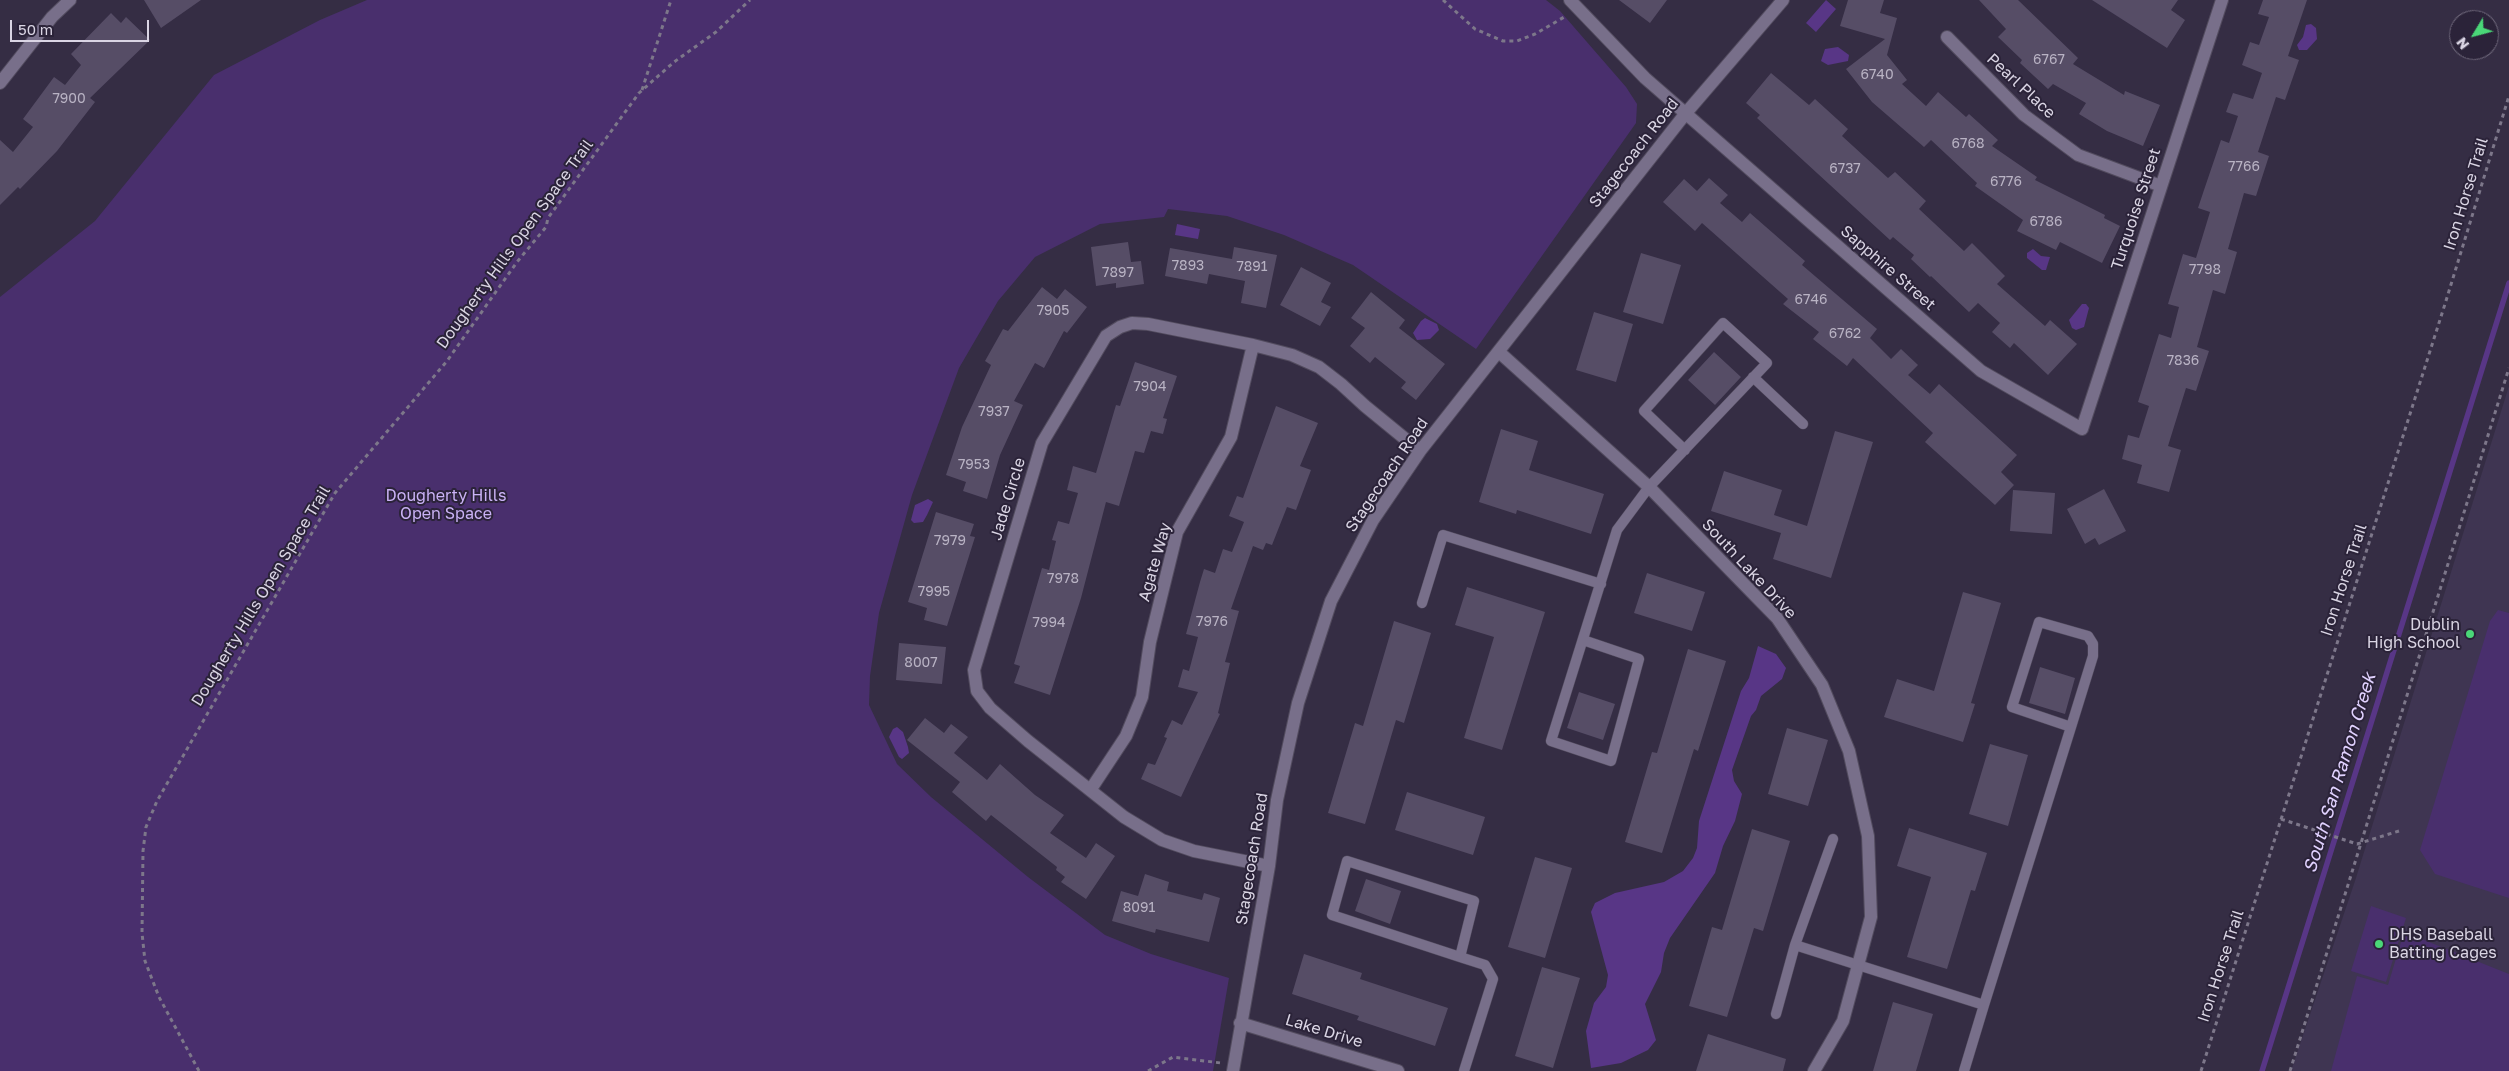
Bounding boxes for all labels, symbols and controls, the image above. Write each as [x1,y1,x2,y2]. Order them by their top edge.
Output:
scale bar [12,10,151,42]
north arrow [2449,10,2499,60]
text: 50 m [18,20,53,38]
text: N [2452,34,2472,53]
street label: Pearl Place [1983,49,2059,123]
house number: 6767 [2033,52,2065,68]
house number: 6740 [1860,67,1894,83]
house number: 7900 [52,91,86,107]
street label: Stagecoach Road [1585,94,1683,212]
street label: Iron Horse Trail [2440,135,2492,253]
street label: Dougherty Hills Open Space Trail [433,136,597,352]
house number: 6768 [1952,136,1984,152]
street label: Turquoise Street [2107,146,2165,272]
house number: 7766 [2228,159,2260,175]
house number: 6737 [1829,161,1861,177]
house number: 6776 [1990,174,2022,190]
house number: 6786 [2030,214,2062,230]
street label: Sapphire Street [1836,221,1940,315]
house number: 7893 [1172,258,1204,274]
house number: 7891 [1236,259,1268,275]
house number: 7798 [2189,262,2221,278]
house number: 7897 [1102,265,1134,281]
house number: 6746 [1795,292,1827,308]
house number: 7905 [1037,303,1069,319]
house number: 6762 [1829,326,1861,342]
house number: 7836 [2167,353,2199,369]
house number: 7904 [1133,379,1167,395]
house number: 7937 [978,404,1010,420]
street label: Stagecoach Road [1342,414,1432,536]
street label: Jade Circle [986,455,1030,543]
house number: 7953 [958,457,990,473]
street label: Dougherty Hills Open Space Trail [187,482,335,710]
park label: Dougherty Hills Open Space [386,486,506,524]
street label: South Lake Drive [1698,515,1800,623]
street label: Agate Way [1135,520,1175,604]
street label: Iron Horse Trail [2317,521,2371,639]
house number: 7979 [934,533,966,549]
house number: 7978 [1047,571,1079,587]
house number: 7995 [918,584,950,600]
house number: 7976 [1196,614,1228,630]
house number: 7994 [1033,615,1065,631]
place label: Dublin High School [2367,615,2460,653]
marker: Dublin High School [2464,628,2476,640]
house number: 8007 [904,655,938,671]
water label: South San Ramon Creek [2299,670,2381,876]
street label: Stagecoach Road [1232,792,1272,926]
house number: 8091 [1123,900,1155,916]
street label: Iron Horse Trail [2194,907,2248,1025]
place label: DHS Baseball Batting Cages [2389,925,2497,963]
marker: DHS Baseball Batting Cages [2373,938,2385,950]
street label: Lake Drive [1283,1010,1365,1052]

